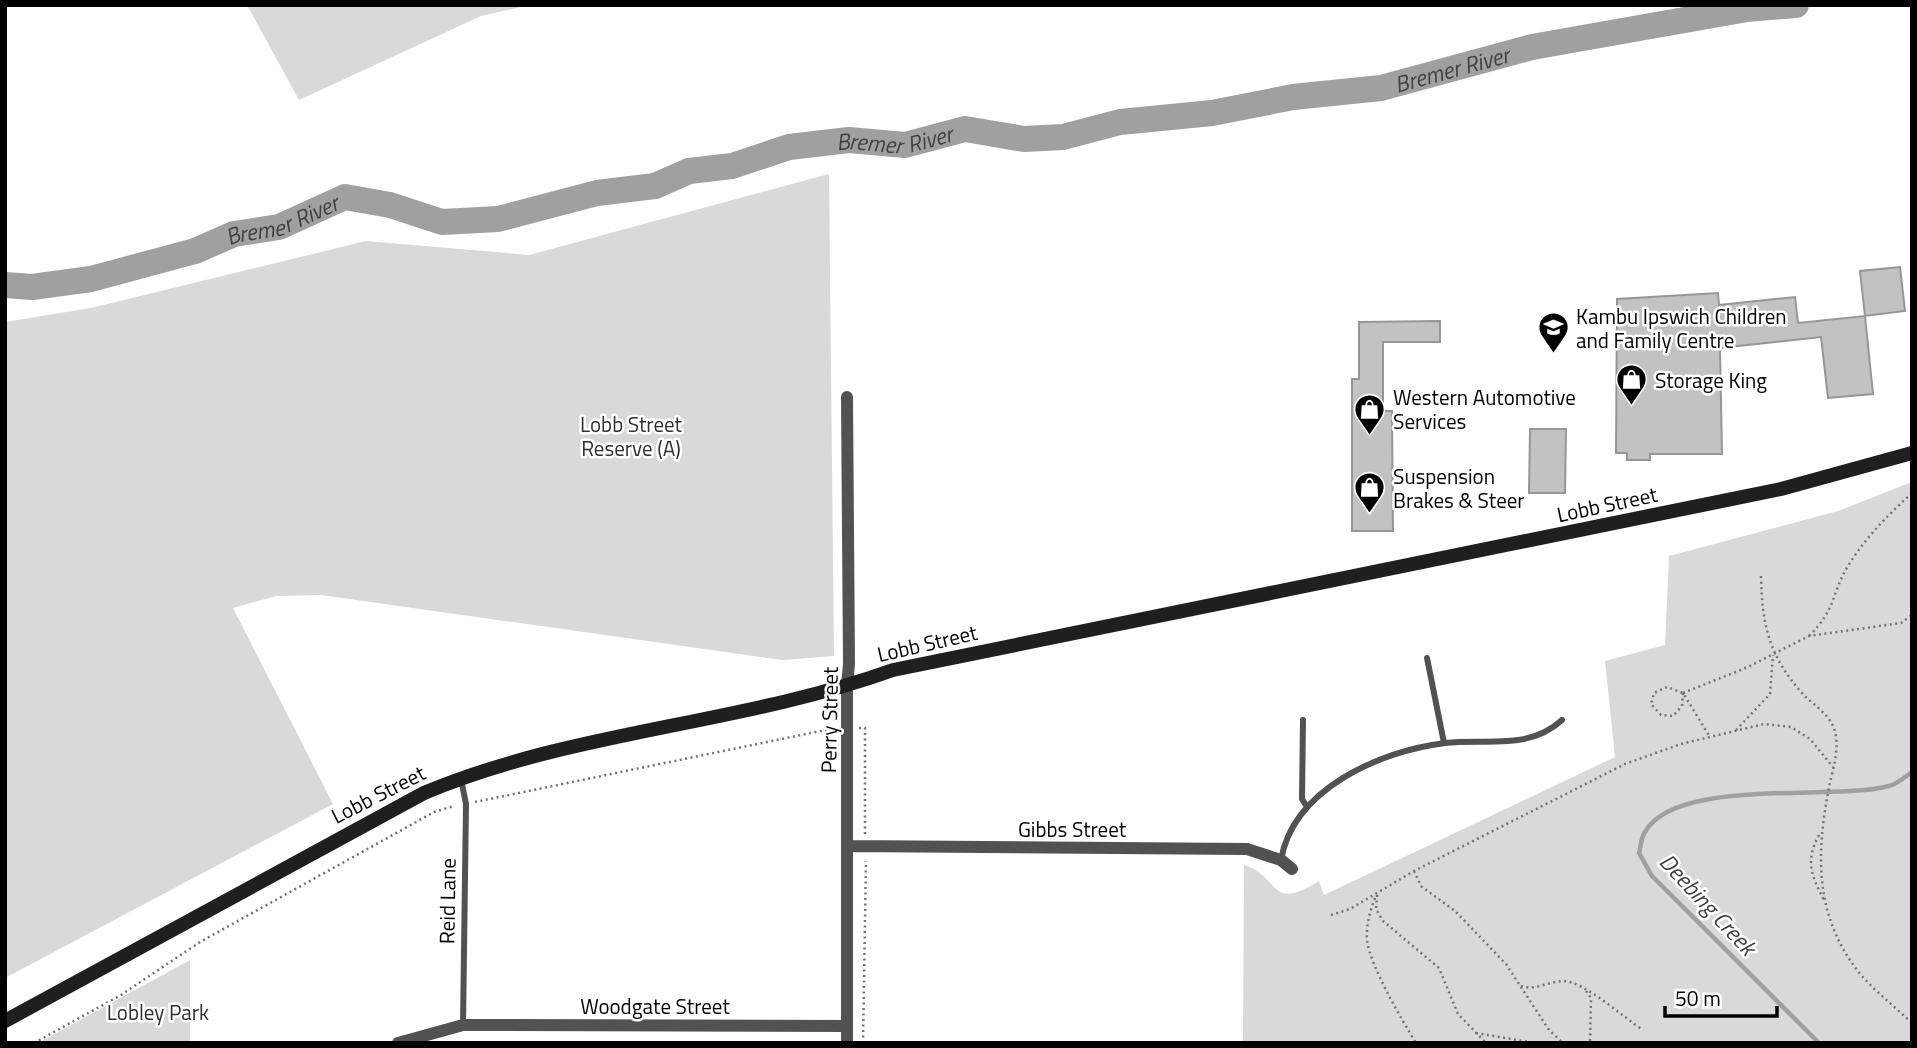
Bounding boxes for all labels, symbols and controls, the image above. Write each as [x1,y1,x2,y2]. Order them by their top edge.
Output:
water label: Bremer River [1390,36,1516,101]
water label: Bremer River [834,115,959,163]
water label: Bremer River [219,184,346,253]
place label: Kambu Ipswich Children and Family Centre [1576,300,1787,356]
school or university icon: Kambu Ipswich Children and Family Centre [1536,311,1570,355]
shop icon: Storage King [1615,363,1649,407]
place label: Storage King [1655,364,1767,396]
place label: Western Automotive Services [1393,381,1576,437]
shop icon: Western Automotive Services [1353,392,1387,436]
park label: Lobb Street Reserve (A) [580,408,683,464]
place label: Suspension Brakes & Steer [1393,460,1525,516]
shop icon: Suspension Brakes & Steer [1353,471,1387,515]
street label: Lobb Street [1554,478,1661,530]
street label: Lobb Street [874,616,981,670]
street label: Perry Street [812,666,846,773]
street label: Lobb Street [325,756,431,831]
street label: Gibbs Street [1018,813,1127,845]
water label: Deebing Creek [1651,845,1767,965]
street label: Reid Lane [430,858,464,944]
scale bar [1665,974,1777,1018]
text: 50 m [1675,982,1721,1014]
street label: Woodgate Street [580,990,730,1022]
park label: Lobley Park [107,996,209,1028]

